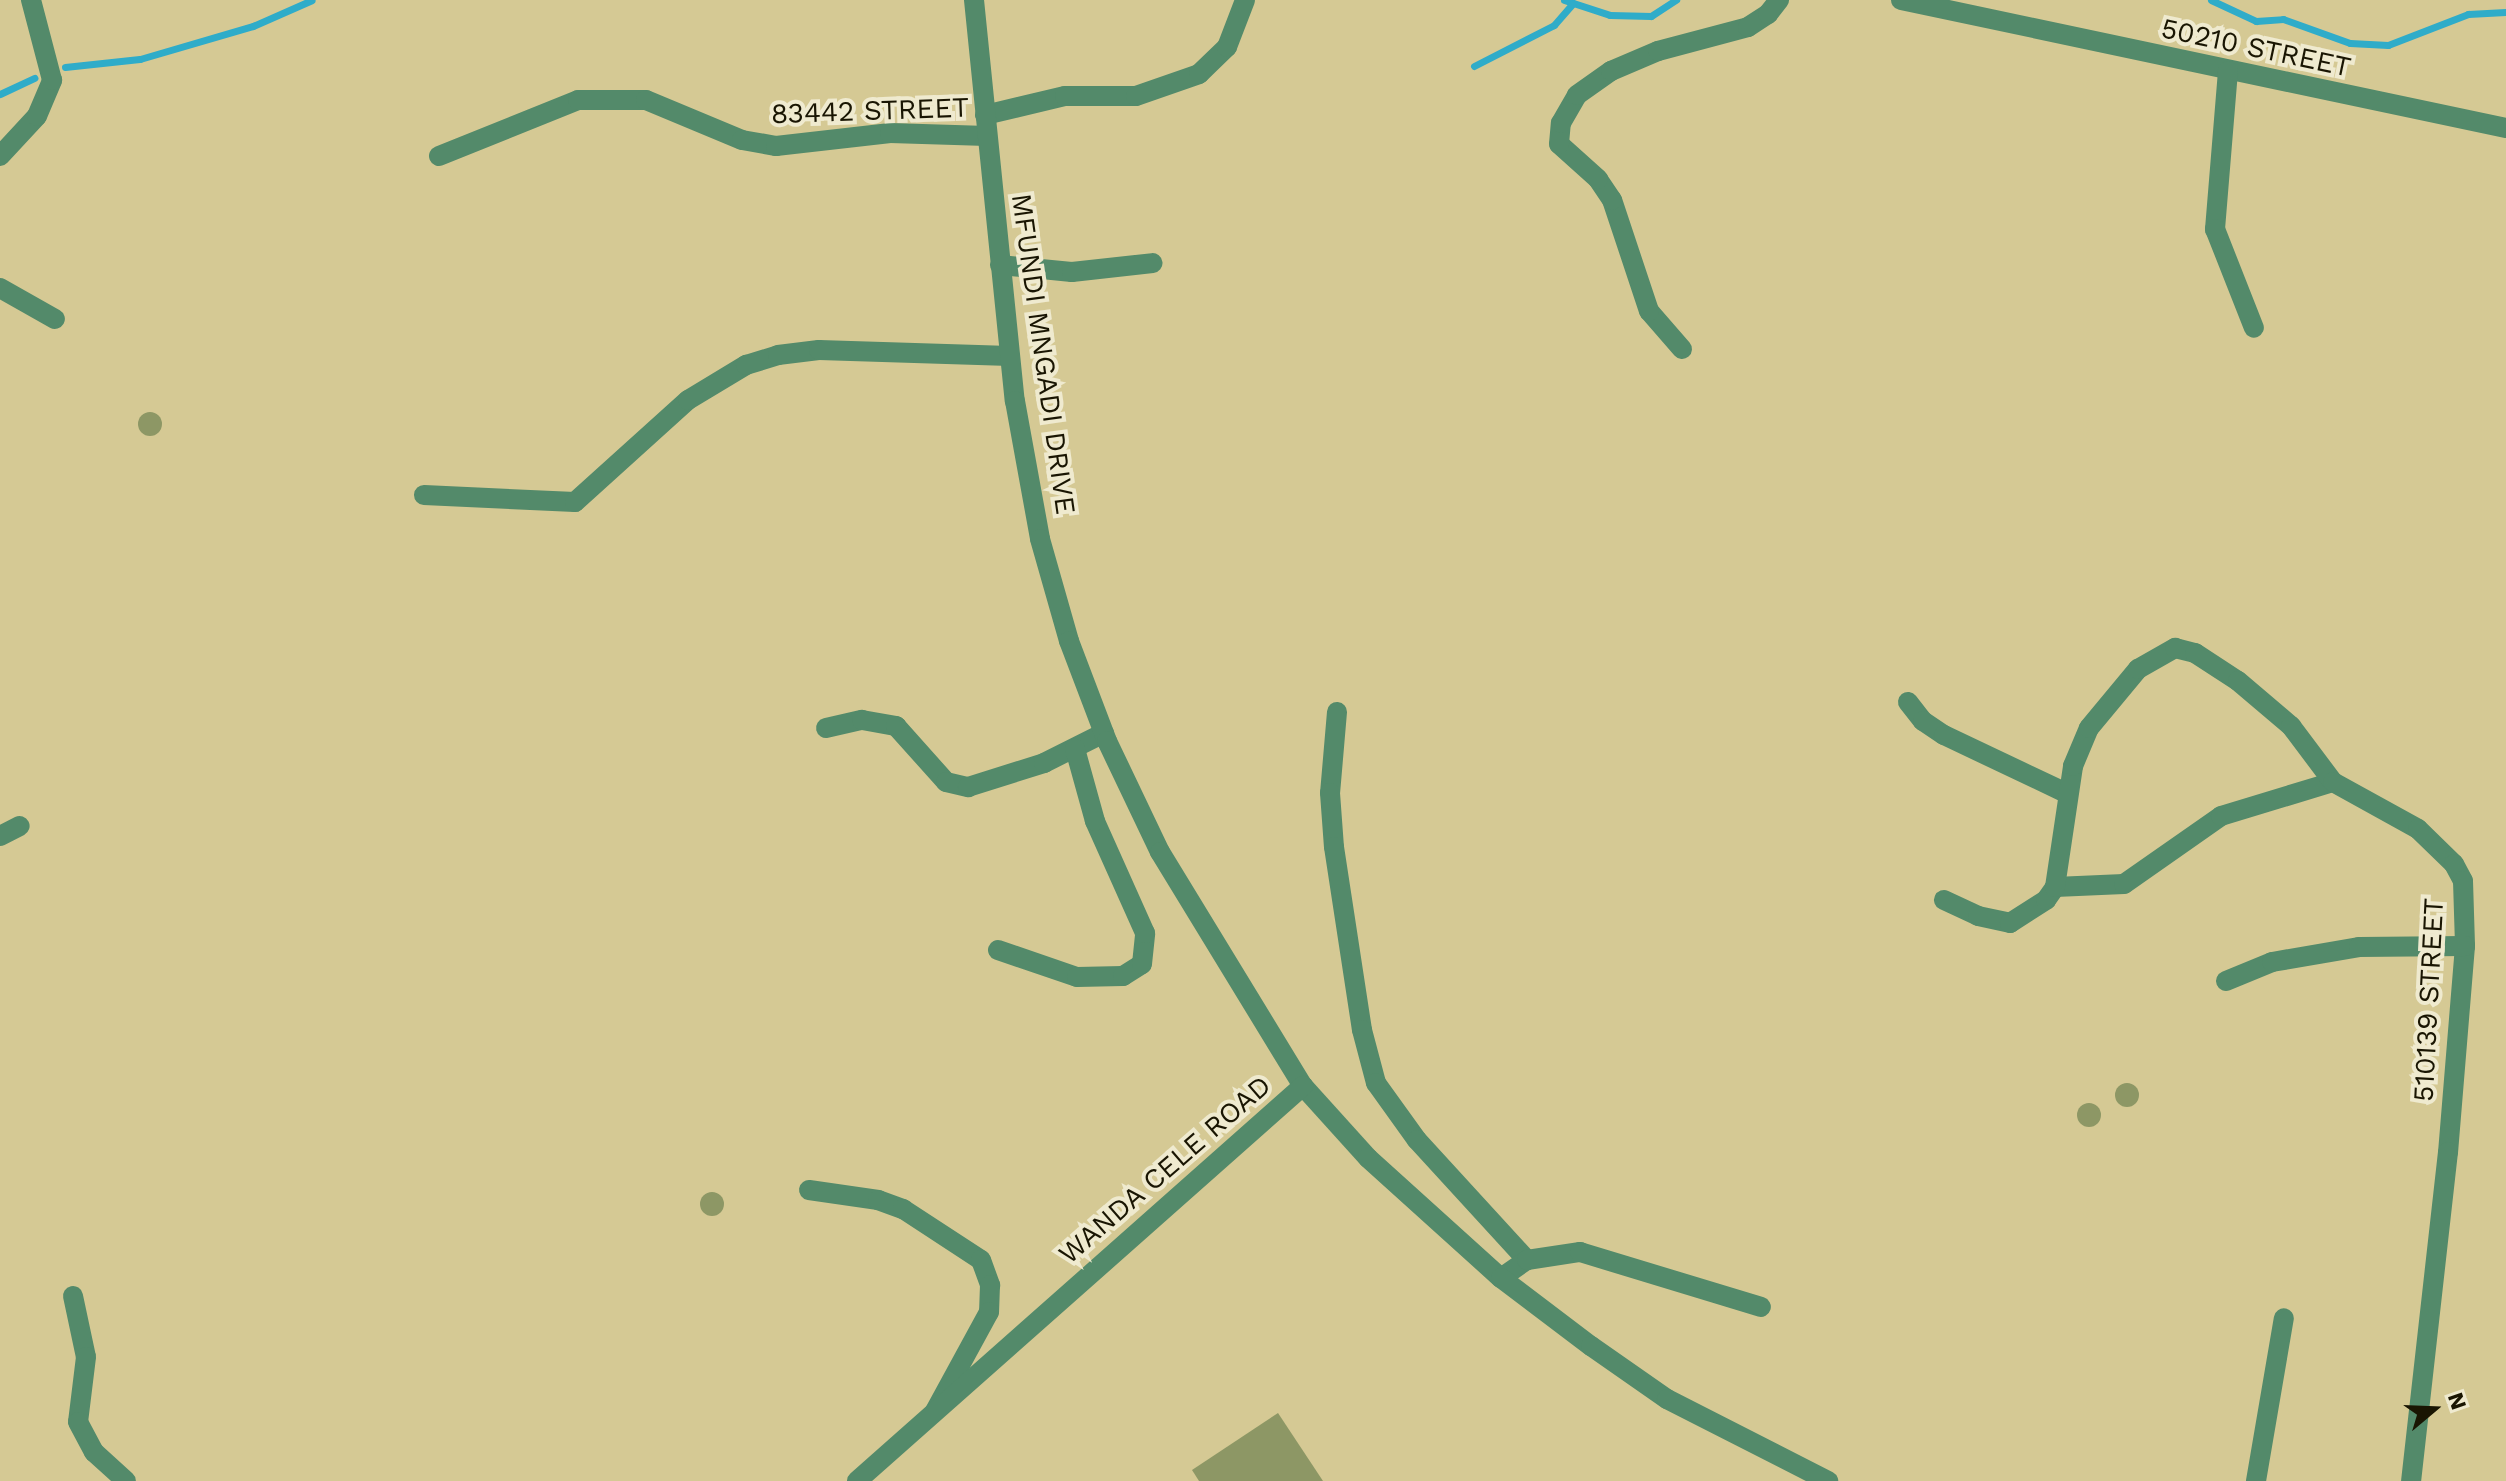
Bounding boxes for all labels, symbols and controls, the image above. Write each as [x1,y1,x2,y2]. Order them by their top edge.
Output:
street label: 50210 STREET [2158,11,2354,85]
street label: 83442 STREET [770,91,970,131]
street label: MFUNDI MNGADI DRIVE [1004,191,1082,517]
street label: 510139 STREET [2407,897,2451,1103]
street label: WANDA CELE ROAD [1052,1068,1278,1272]
north arrow [2394,1369,2474,1449]
text: N [2443,1389,2472,1413]

